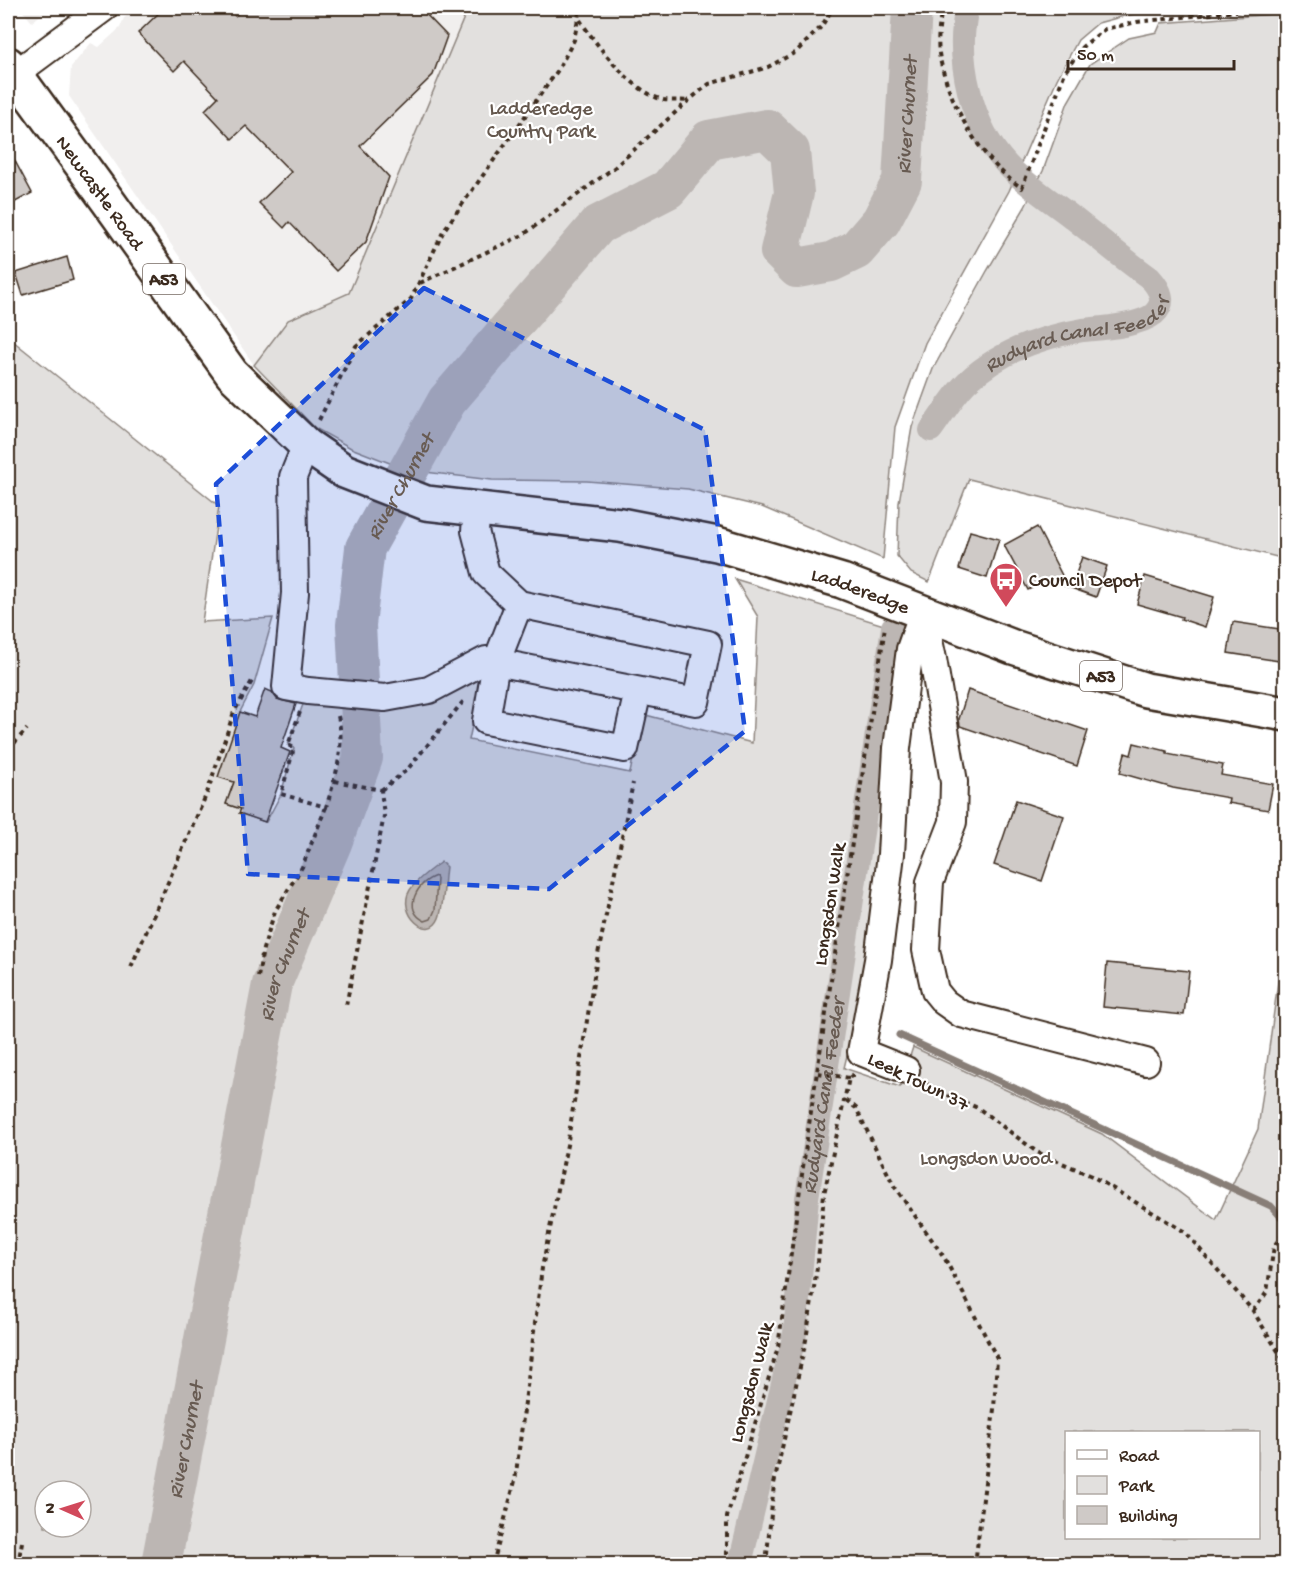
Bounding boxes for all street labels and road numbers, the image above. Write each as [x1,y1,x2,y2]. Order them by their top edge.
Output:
street label: Newcastle Road [49,132,149,257]
road number: A53 [143,264,185,294]
street label: Ladderedge [808,565,913,621]
road number: A53 [1080,661,1122,691]
street label: Longsdon Walk [810,840,853,967]
street label: Leek Town 37 [863,1049,973,1118]
street label: Longsdon Walk [726,1318,781,1446]

